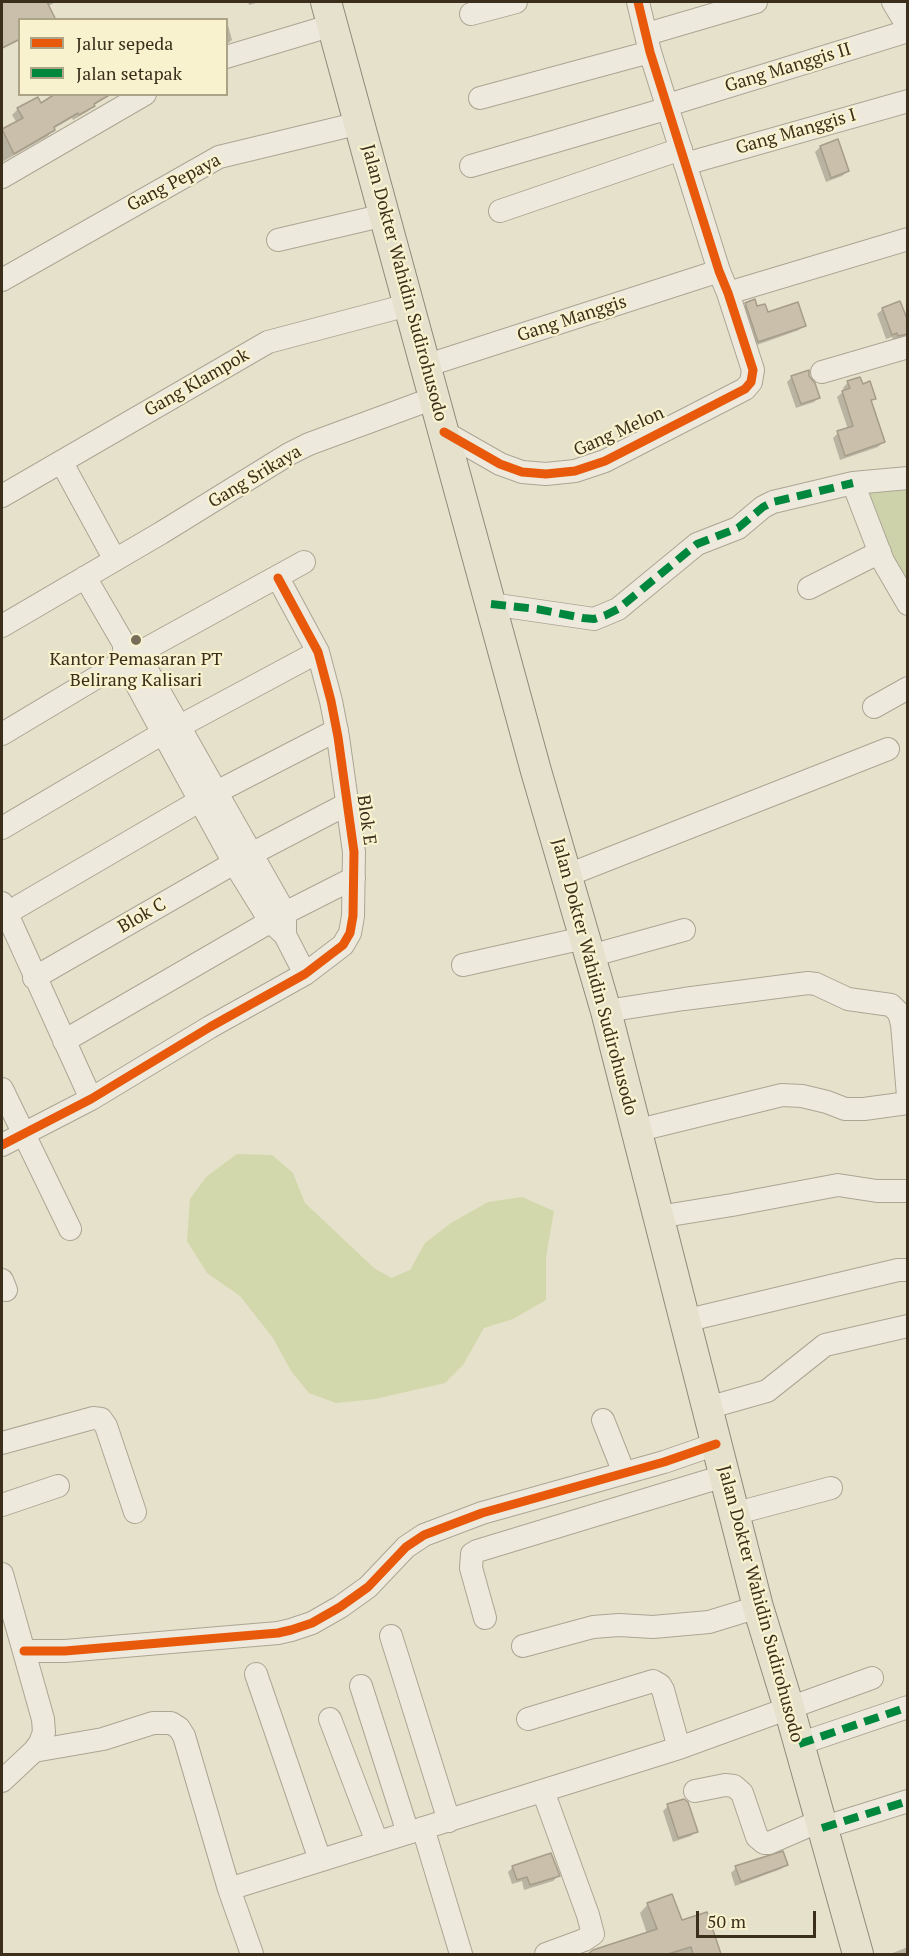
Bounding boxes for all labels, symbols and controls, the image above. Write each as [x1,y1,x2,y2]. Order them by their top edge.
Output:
legend [18,18,228,96]
text: Jalur sepeda [76,31,173,55]
street label: Gang Manggis II [722,39,854,97]
text: Jalan setapak [76,61,182,85]
street label: Gang Manggis I [733,104,859,160]
street label: Jalan Dokter Wahidin Sudirohusodo [357,142,451,424]
street label: Gang Pepaya [124,149,224,217]
street label: Gang Manggis [515,291,629,347]
street label: Gang Klampok [141,344,253,422]
street label: Gang Melon [570,402,668,462]
street label: Gang Srikaya [205,441,305,513]
marker: Kantor Pemasaran PT Belirang Kalisari [129,633,143,647]
place label: Kantor Pemasaran PT Belirang Kalisari [49,649,223,692]
street label: Blok E [352,793,380,847]
street label: Jalan Dokter Wahidin Sudirohusodo [547,836,641,1118]
street label: Blok C [114,894,170,938]
street label: Jalan Dokter Wahidin Sudirohusodo [713,1463,807,1745]
scale bar [699,1899,819,1937]
text: 50 m [707,1909,746,1933]

